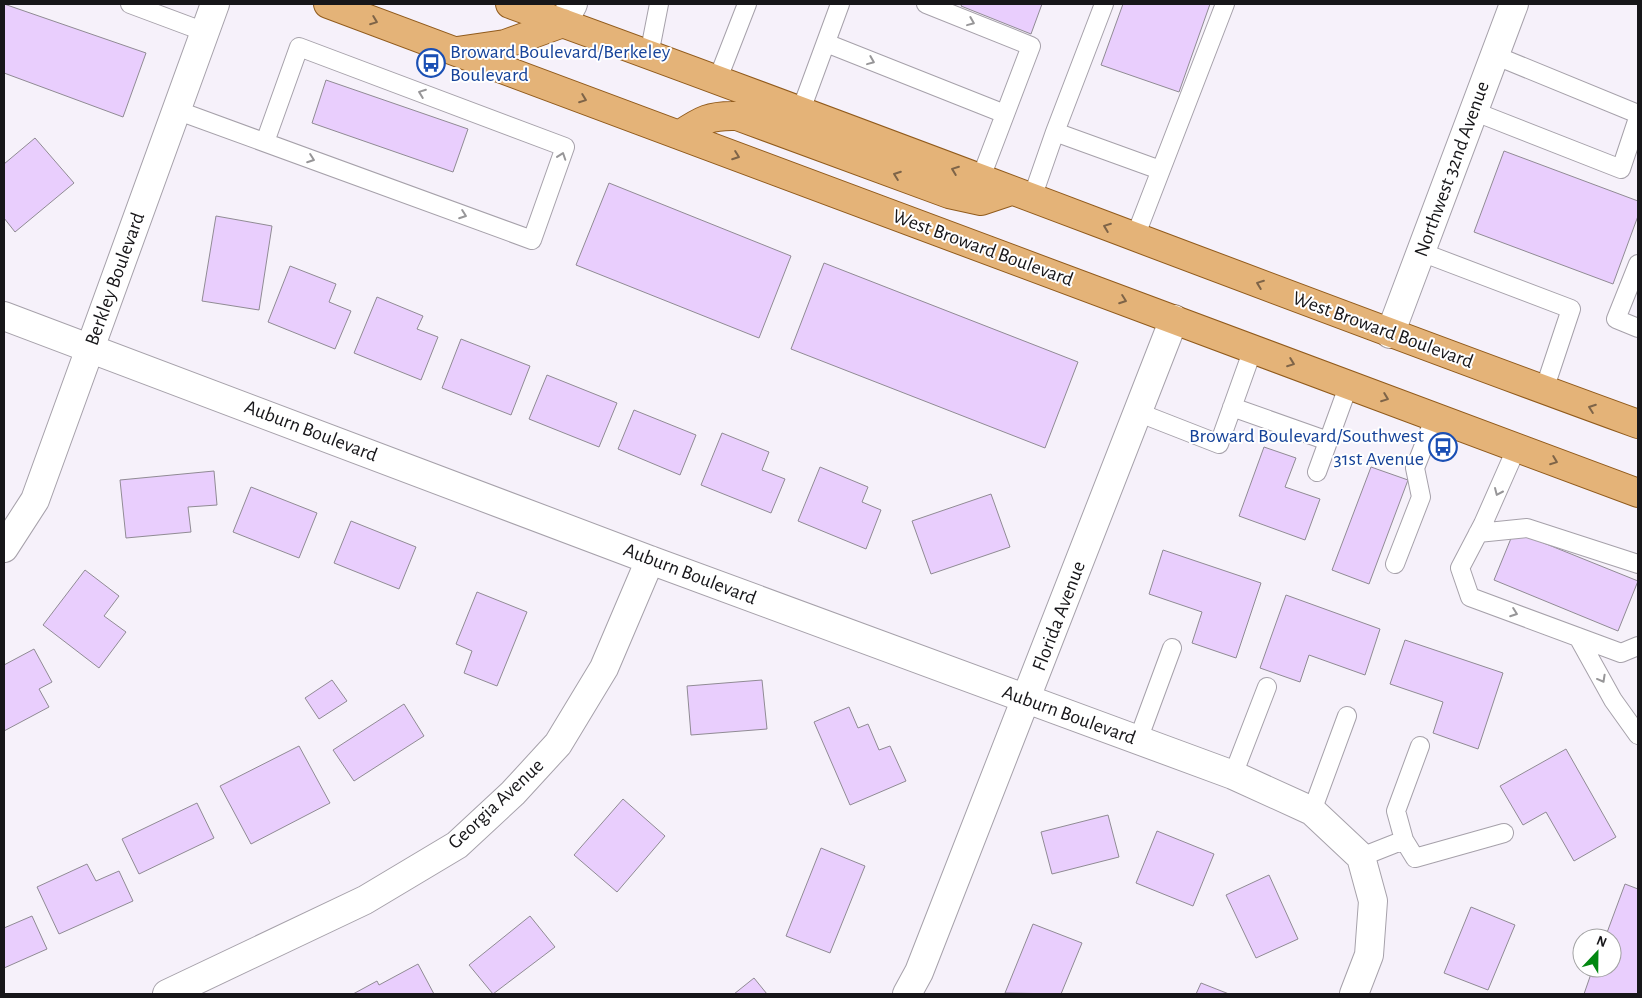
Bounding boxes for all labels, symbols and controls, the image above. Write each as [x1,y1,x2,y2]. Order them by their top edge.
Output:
one-way arrow [369,15,377,25]
one-way arrow [966,16,975,26]
place label: Broward Boulevard/Berkeley Boulevard [450,42,671,85]
bus stop icon: Broward Boulevard/Berkeley Boulevard [416,48,446,78]
one-way arrow [866,55,875,65]
street label: Northwest 32nd Avenue [1411,79,1493,259]
one-way arrow [418,89,427,99]
one-way arrow [579,93,587,103]
one-way arrow [731,150,739,160]
one-way arrow [556,152,566,161]
one-way arrow [306,153,315,163]
one-way arrow [951,166,960,176]
one-way arrow [894,171,902,181]
street label: West Broward Boulevard [890,206,1076,290]
one-way arrow [459,209,467,219]
street label: Berkley Boulevard [82,210,148,348]
one-way arrow [1104,223,1112,233]
one-way arrow [1256,280,1264,290]
street label: West Broward Boulevard [1290,288,1476,372]
one-way arrow [1118,294,1126,304]
one-way arrow [1287,357,1295,367]
one-way arrow [1380,392,1389,402]
street label: Auburn Boulevard [242,397,380,465]
one-way arrow [1589,404,1597,414]
place label: Broward Boulevard/Southwest 31st Avenue [1189,426,1425,469]
bus stop icon: Broward Boulevard/Southwest 31st Avenue [1428,432,1458,462]
one-way arrow [1549,455,1558,465]
one-way arrow [1493,487,1504,496]
street label: Auburn Boulevard [621,540,759,608]
street label: Florida Avenue [1029,558,1089,674]
one-way arrow [1509,607,1518,617]
one-way arrow [1596,674,1606,683]
street label: Auburn Boulevard [1000,682,1138,748]
street label: Georgia Avenue [444,755,548,853]
north arrow [1572,928,1622,978]
text: N [1594,934,1609,950]

